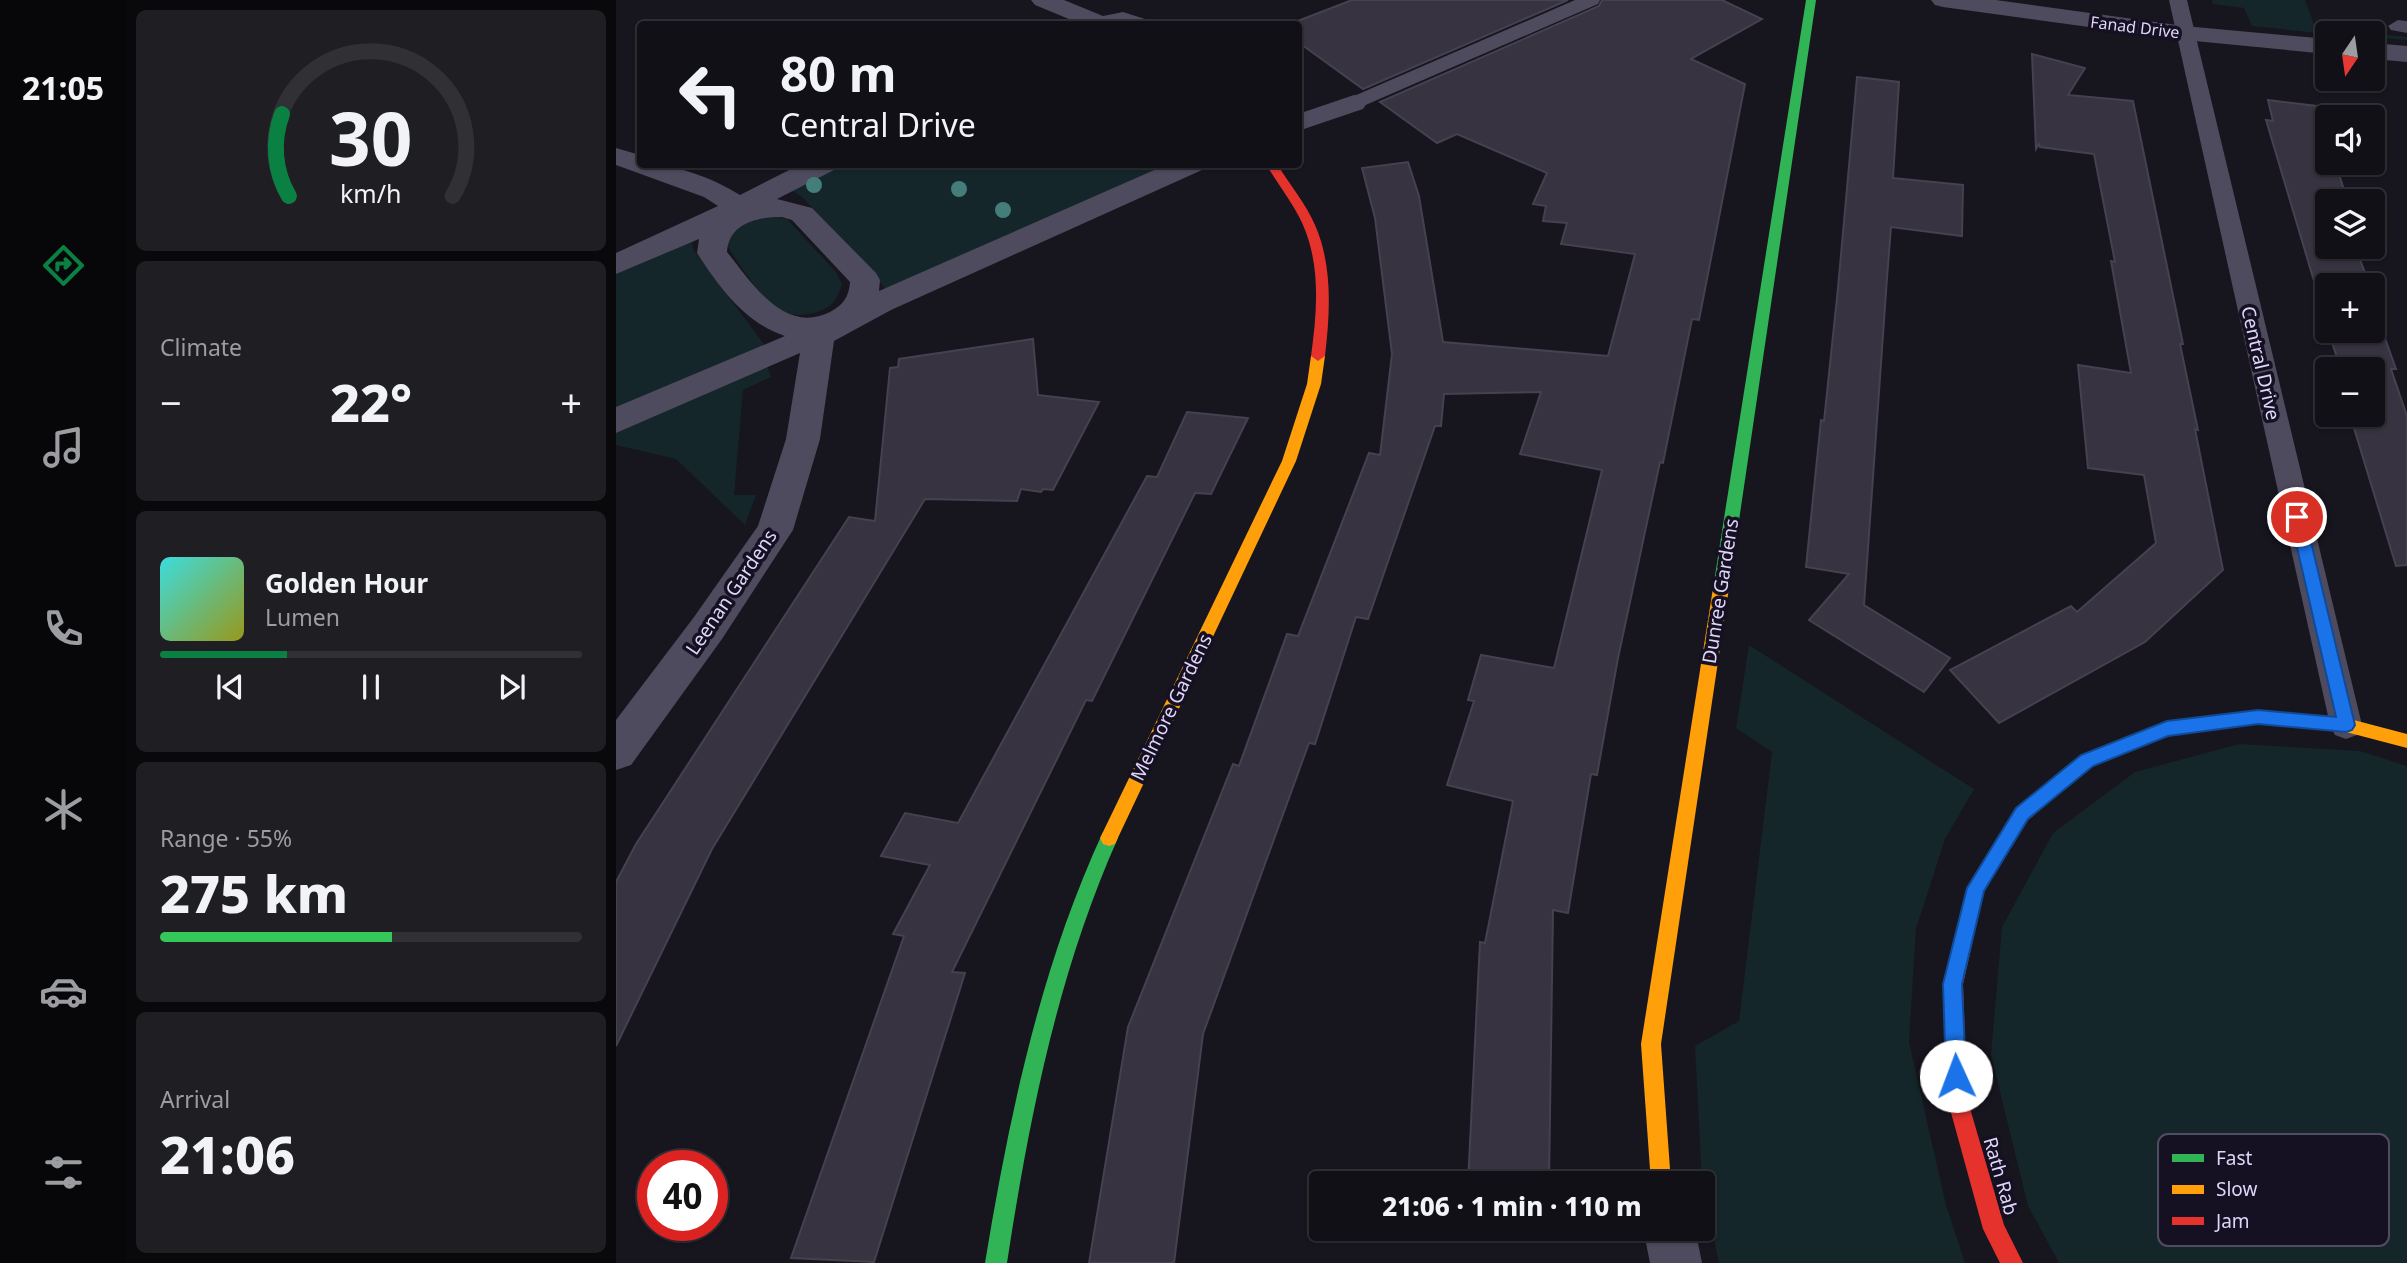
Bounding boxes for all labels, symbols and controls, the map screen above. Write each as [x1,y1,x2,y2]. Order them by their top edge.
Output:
street label: Fanad Drive [2089,11,2181,43]
north arrow [2315,21,2385,91]
map controls [2315,21,2385,427]
text: 80 m [780,40,897,106]
icon: left [665,49,756,140]
text: 21:05 [22,66,104,109]
text: 30 [329,89,413,188]
text: Central Drive [780,103,976,146]
button: sound [2315,105,2385,175]
text: km/h [340,176,402,210]
button: layers [2315,189,2385,259]
icon: directions [39,241,88,290]
button: + [2315,273,2385,343]
street label: Central Drive [2235,303,2287,423]
text: Climate [160,331,242,363]
button: − [2315,357,2385,427]
text: 22° [330,366,412,437]
text: − [160,376,182,428]
text: + [560,376,582,428]
icon: music [39,423,88,472]
pin [2267,487,2327,547]
icon: arrive [2278,498,2316,536]
street label: Dunree Gardens [1696,517,1744,665]
street label: Leenan Gardens [679,524,783,660]
text: Golden Hour [265,565,428,601]
text: Lumen [265,601,340,633]
icon: phone [39,604,88,653]
street label: Melmore Gardens [1124,629,1218,785]
icon: previous [211,668,249,706]
icon: pause [352,668,390,706]
icon: next [493,668,531,706]
icon: climate [39,785,88,834]
text: Range · 55% [160,822,292,854]
text: 275 km [160,857,348,928]
icon: car [39,967,88,1016]
position arrow [1919,1039,1993,1113]
text: Arrival [160,1083,230,1115]
text: 21:06 [160,1118,295,1189]
street label: Rath Rab [1977,1134,2025,1218]
legend [2158,1134,2389,1246]
text: Fast [2216,1145,2253,1171]
icon: filters [39,1148,88,1197]
speed limit sign: 40 [637,1150,728,1241]
text: Slow [2216,1176,2257,1202]
text: 21:06 · 1 min · 110 m [1382,1188,1642,1224]
text: Jam [2214,1208,2250,1234]

